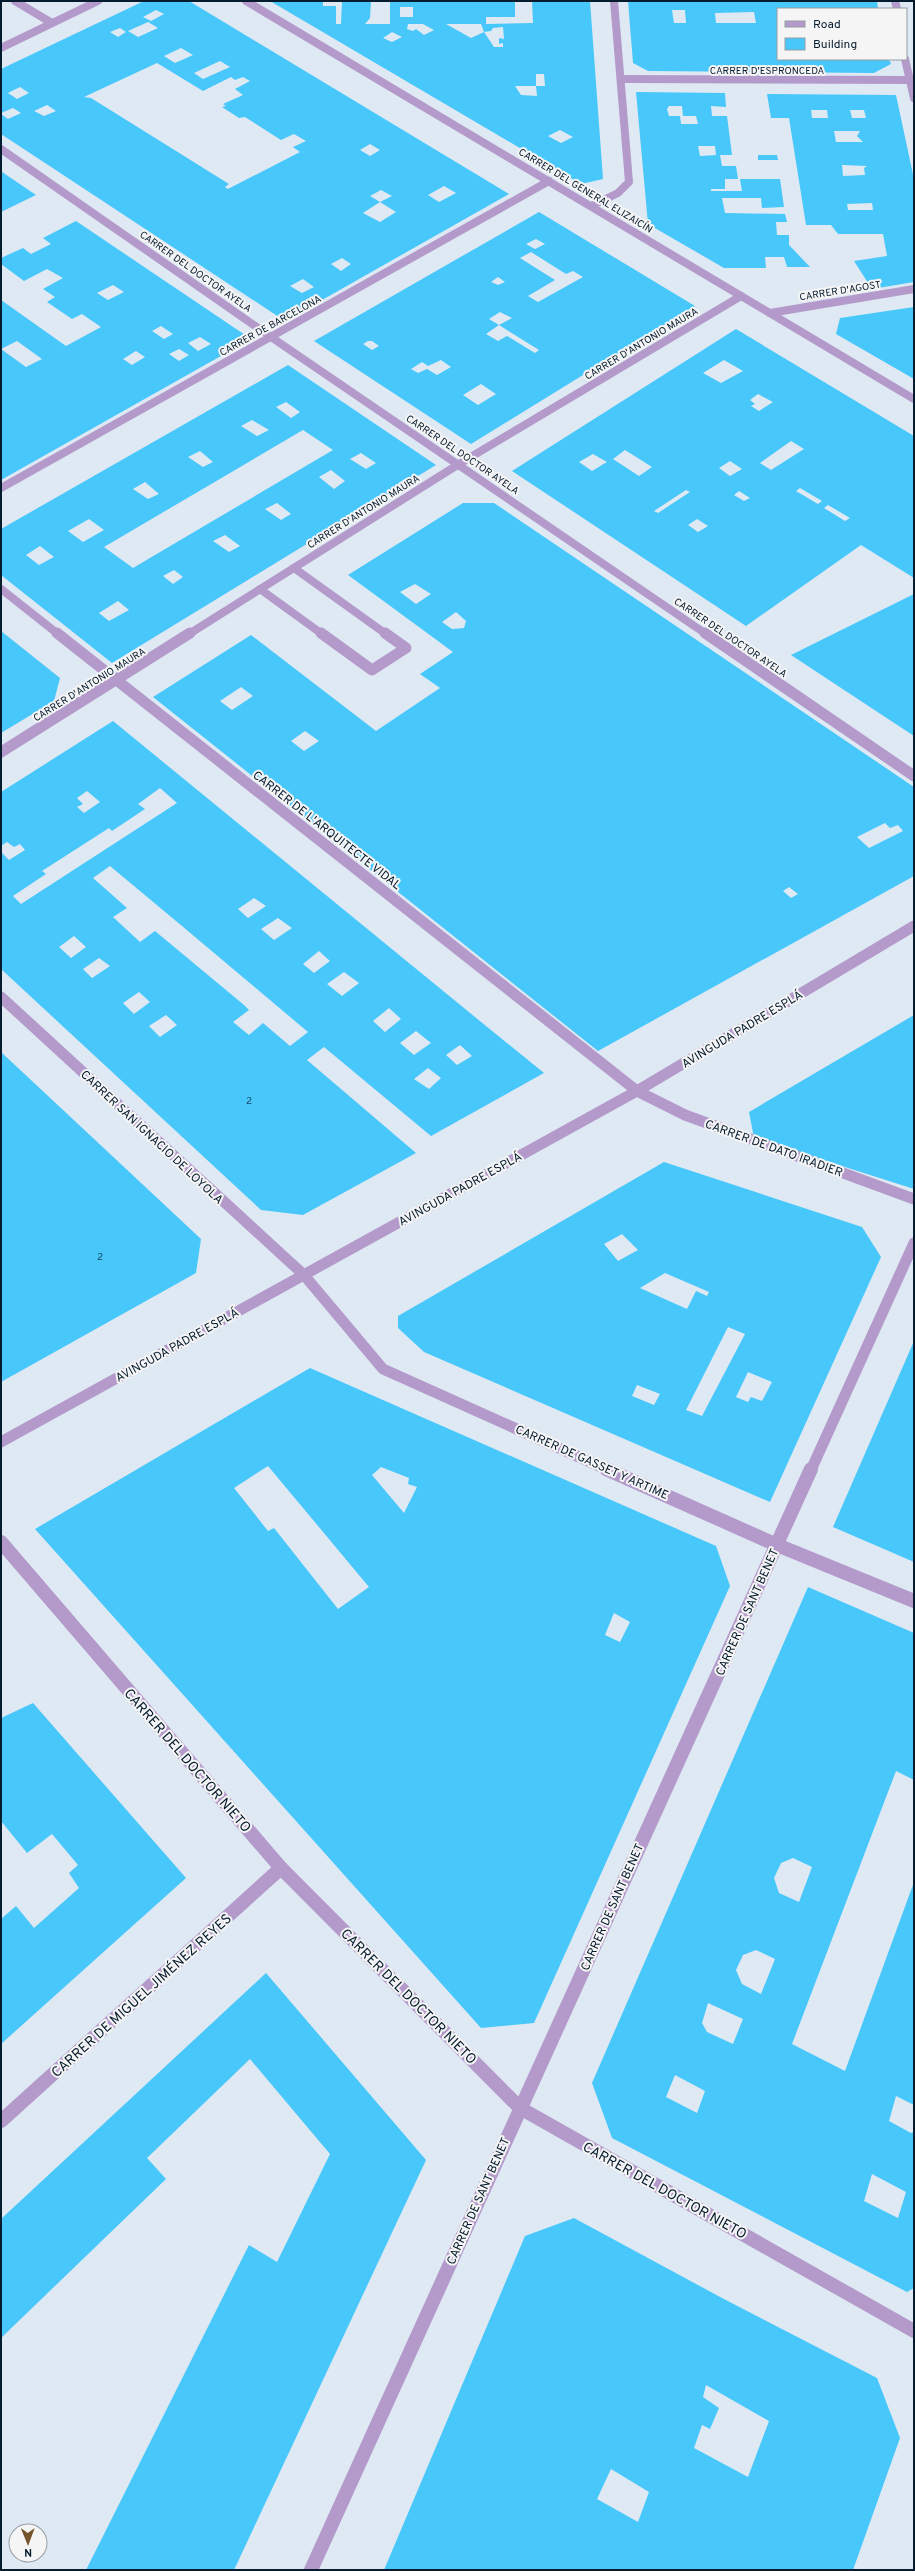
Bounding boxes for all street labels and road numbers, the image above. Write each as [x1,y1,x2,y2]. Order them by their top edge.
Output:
street label: CARRER D'ESPRONCEDA [710,65,825,78]
street label: CARRER DEL GENERAL ELIZAICÍN [516,146,655,237]
street label: CARRER DEL DOCTOR AYELA [137,229,254,316]
street label: CARRER D'AGOST [799,279,882,304]
street label: CARRER DE BARCELONA [218,293,324,360]
street label: CARRER D'ANTONIO MAURA [583,305,701,383]
street label: CARRER DEL DOCTOR AYELA [403,412,521,498]
street label: CARRER D'ANTONIO MAURA [305,472,423,552]
street label: CARRER DEL DOCTOR AYELA [671,595,789,681]
street label: CARRER D'ANTONIO MAURA [31,645,149,725]
street label: CARRER DE L'ARQUITECTE VIDAL [249,768,404,894]
street label: AVINGUDA PADRE ESPLÁ [679,987,806,1072]
street label: CARRER SAN IGNACIO DE LOYOLA [76,1067,226,1208]
street label: CARRER DE DATO IRADIER [703,1117,845,1181]
street label: AVINGUDA PADRE ESPLÁ [396,1149,525,1230]
street label: AVINGUDA PADRE ESPLÁ [113,1305,242,1386]
street label: CARRER DE GASSET Y ARTIME [512,1422,671,1504]
street label: CARRER DE SANT BENET [713,1546,783,1678]
street label: CARRER DEL DOCTOR NIETO [120,1686,254,1836]
street label: CARRER DE SANT BENET [578,1841,648,1973]
street label: CARRER DE MIGUEL JIMÉNEZ REYES [48,1910,236,2082]
street label: CARRER DEL DOCTOR NIETO [337,1926,479,2068]
street label: CARRER DE SANT BENET [444,2135,514,2267]
street label: CARRER DEL DOCTOR NIETO [579,2139,749,2244]

